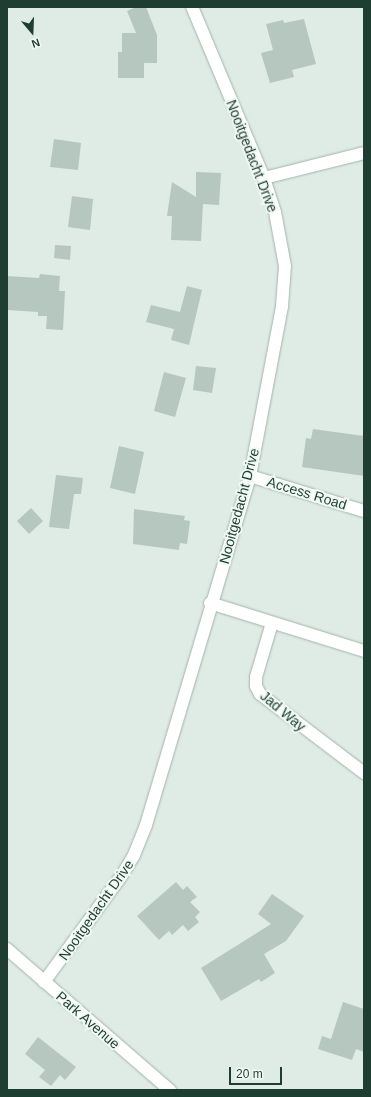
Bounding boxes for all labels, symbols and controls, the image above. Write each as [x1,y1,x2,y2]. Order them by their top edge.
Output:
north arrow [12,12,52,52]
text: N [30,36,42,50]
street label: Nooitgedacht Drive [223,97,281,215]
street label: Nooitgedacht Drive [215,446,263,566]
street label: Access Road [265,473,349,513]
street label: Jad Way [257,687,309,735]
street label: Nooitgedacht Drive [55,856,137,964]
street label: Park Avenue [52,987,124,1053]
scale bar [231,1059,284,1085]
text: 20 m [236,1067,263,1081]

